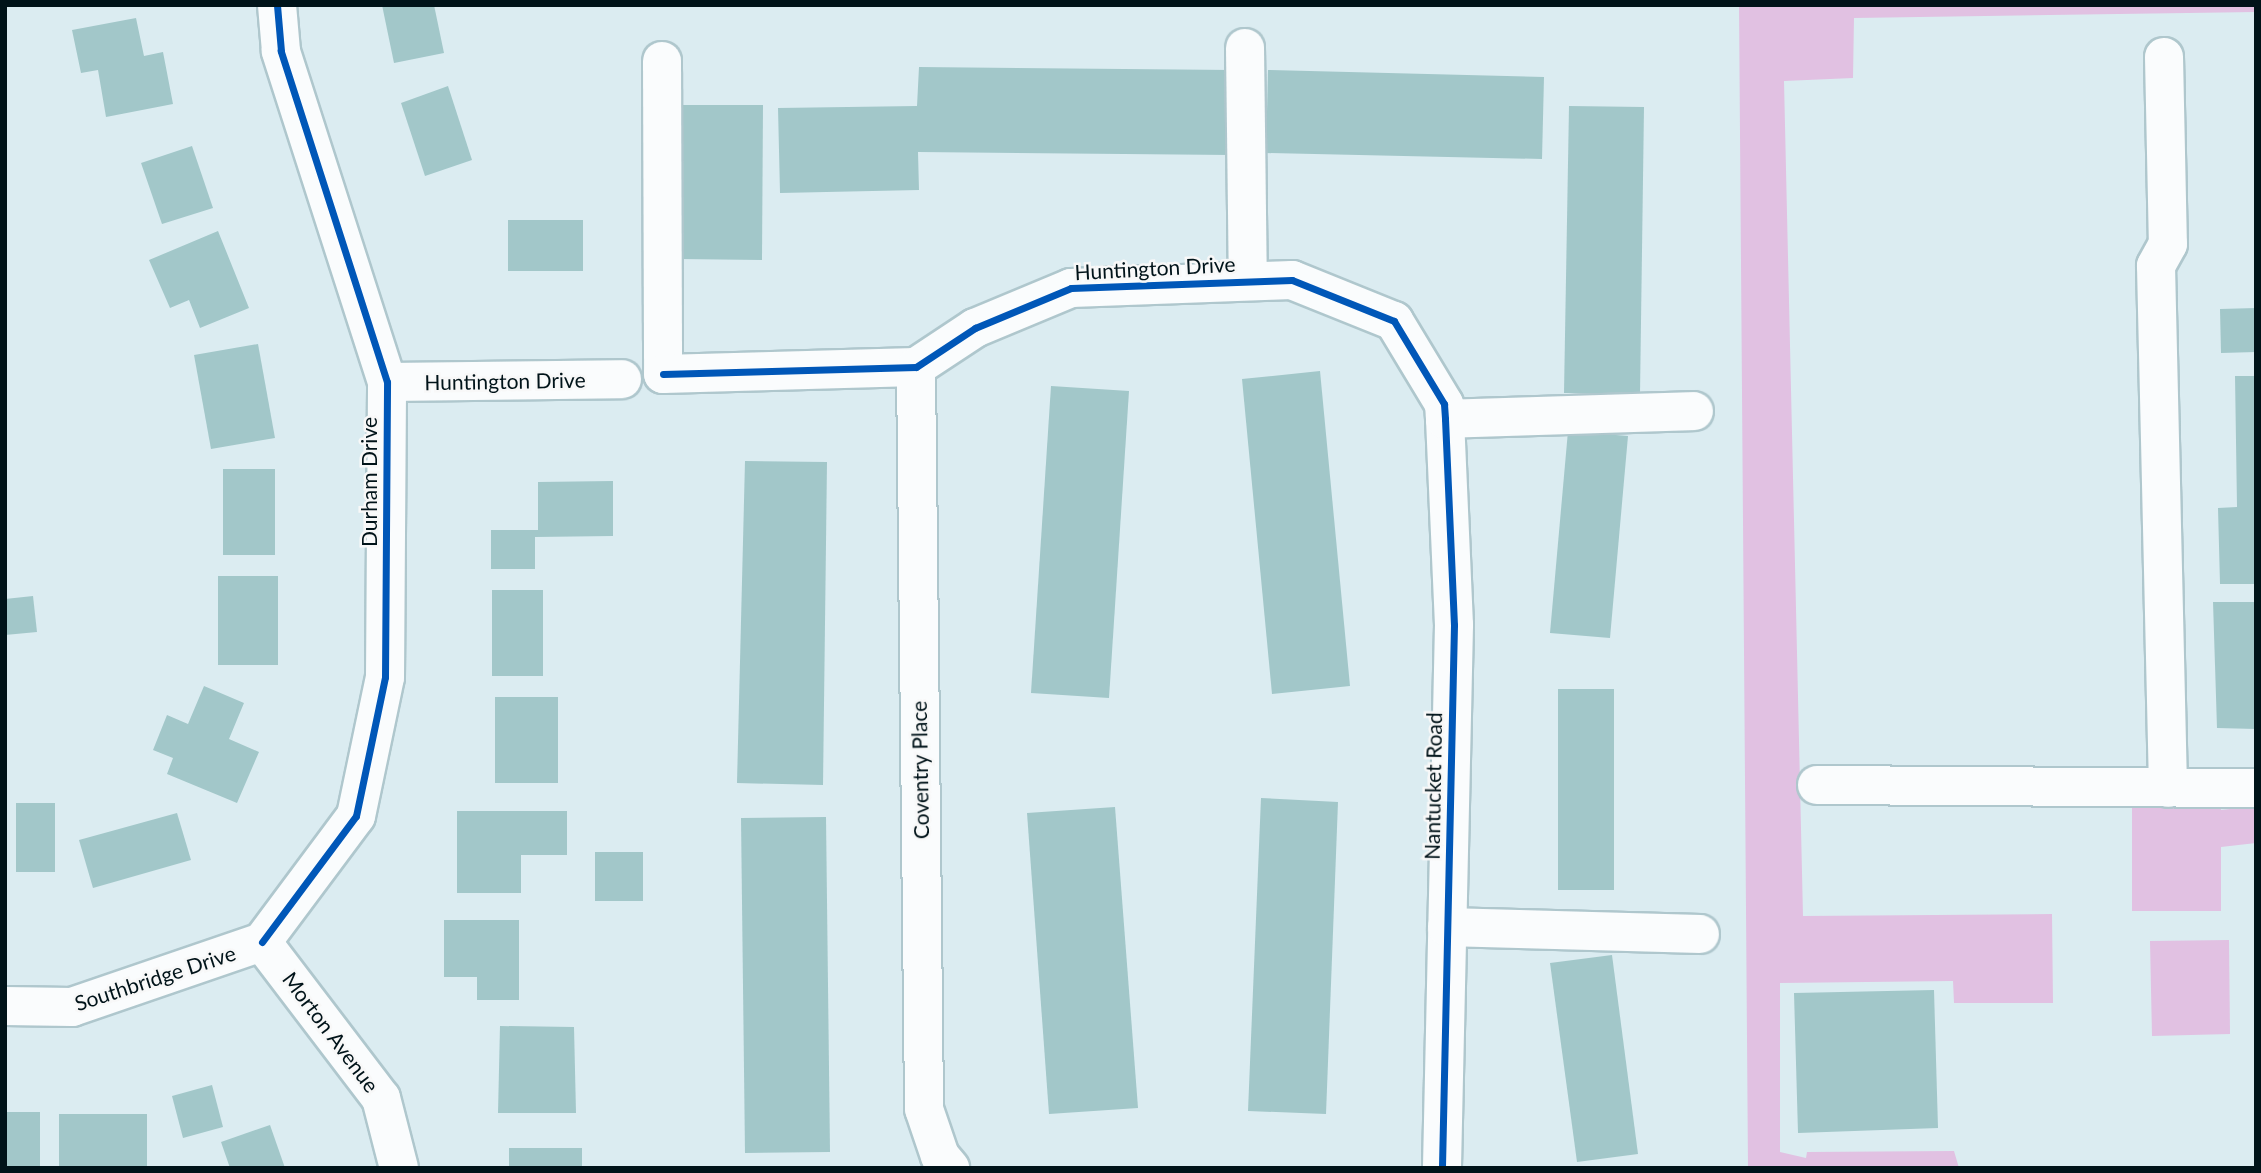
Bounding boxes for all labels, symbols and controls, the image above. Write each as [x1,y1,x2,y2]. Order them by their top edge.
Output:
street label: Huntington Drive [1074,251,1236,285]
street label: Huntington Drive [424,367,586,395]
street label: Durham Drive [356,417,382,547]
street label: Coventry Place [906,700,934,840]
street label: Nantucket Road [1419,712,1447,860]
street label: Southbridge Drive [71,940,239,1016]
street label: Morton Avenue [277,967,385,1097]

